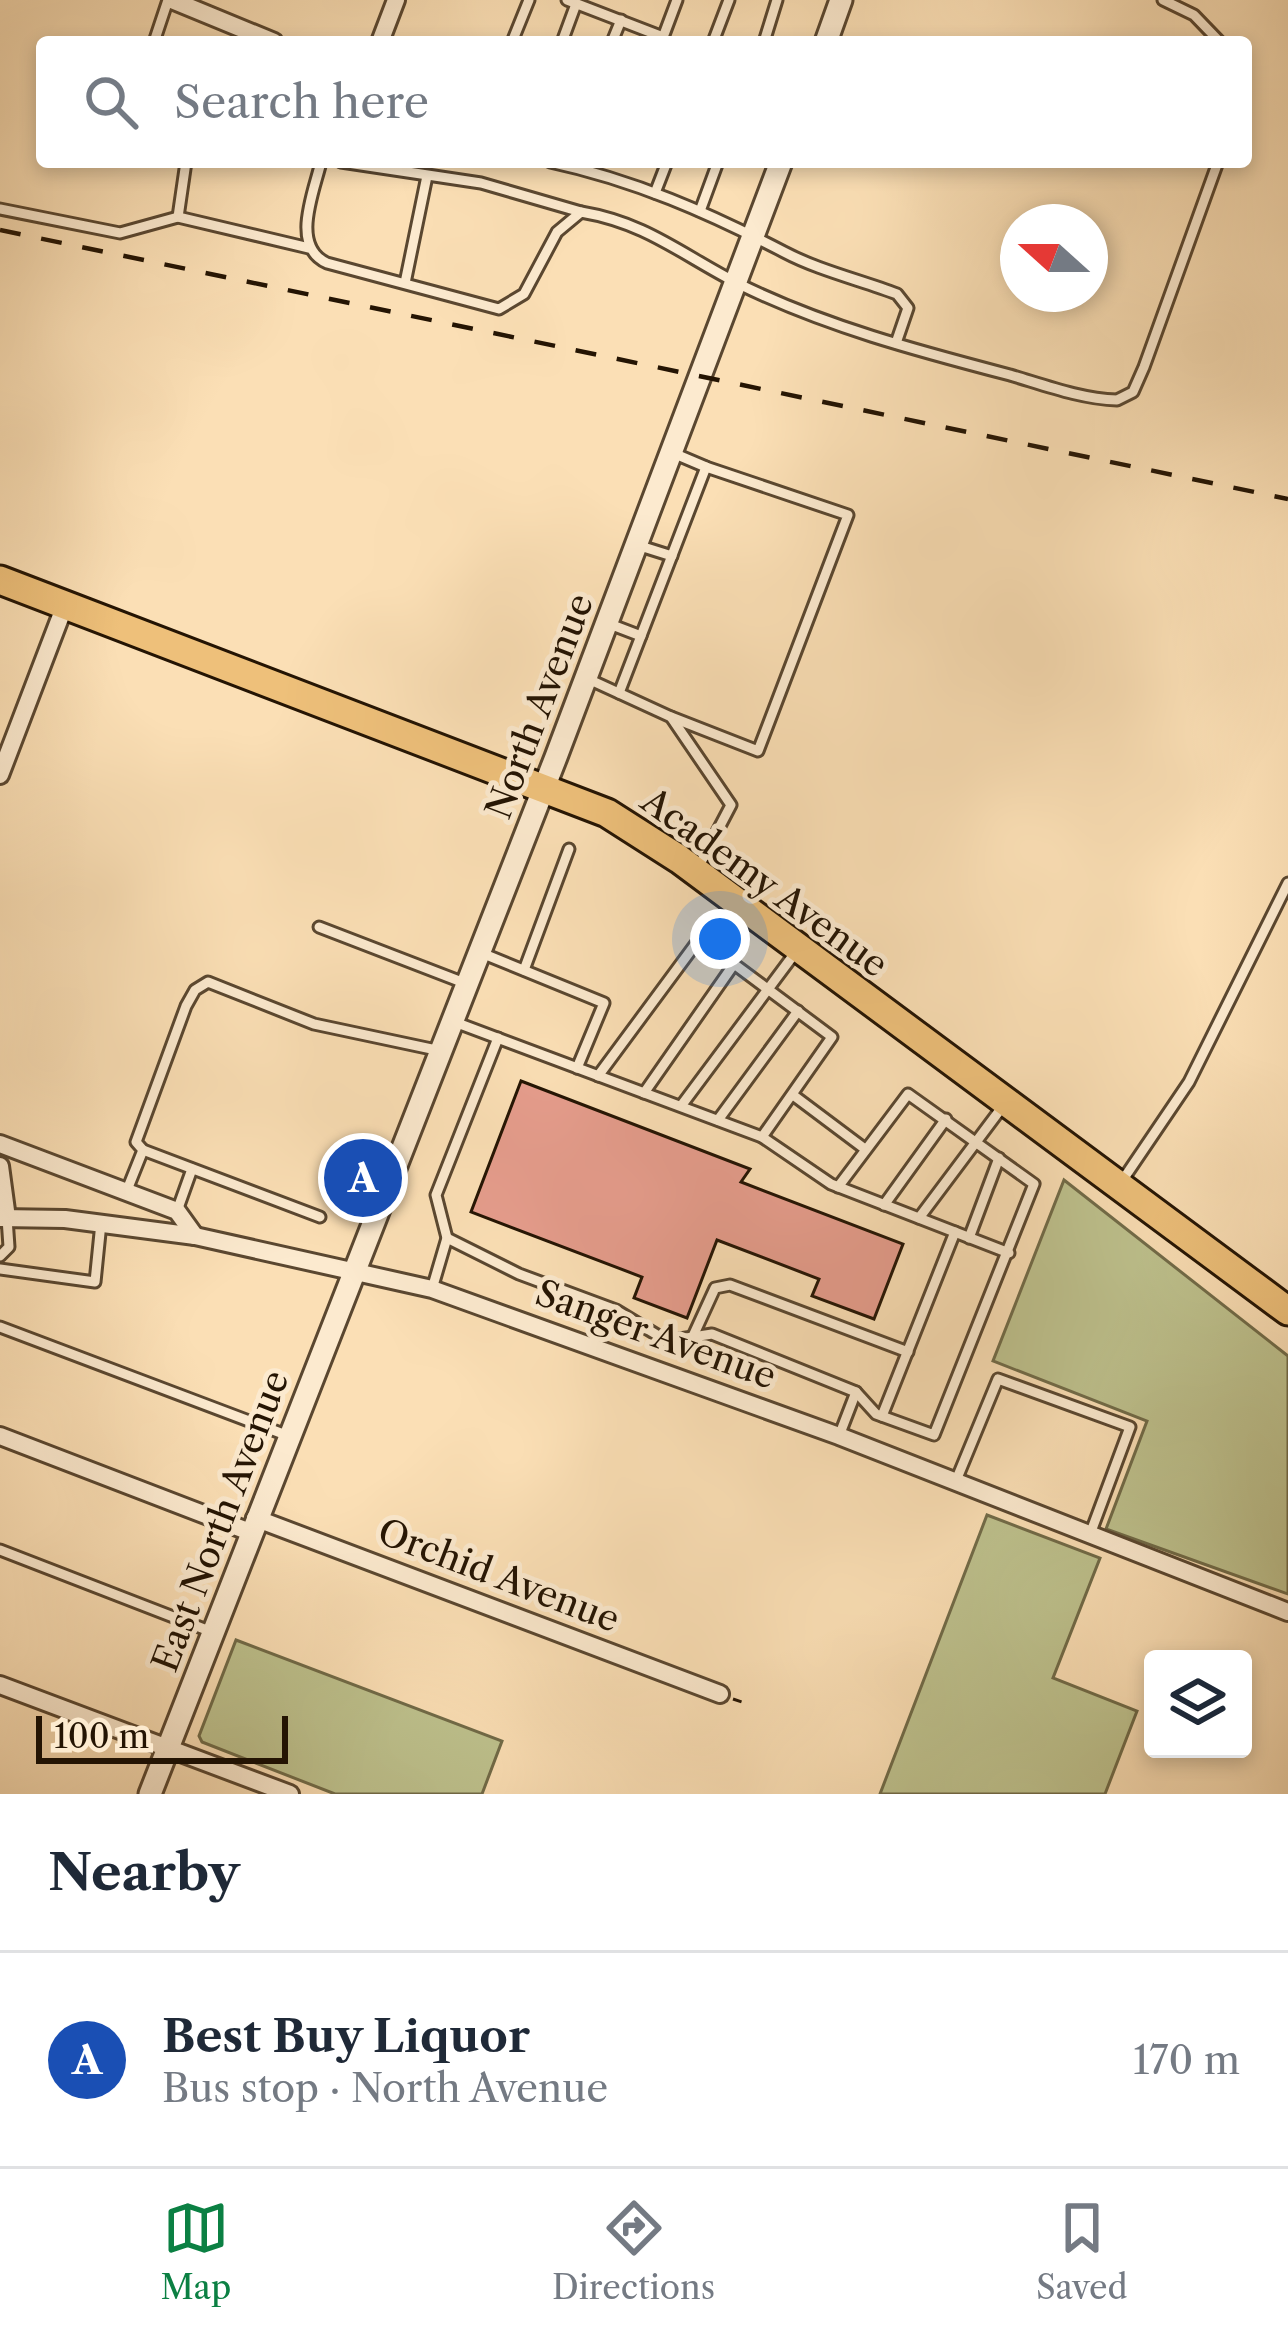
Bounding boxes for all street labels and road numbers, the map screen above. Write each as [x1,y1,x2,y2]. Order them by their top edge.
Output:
street label: North Avenue [476,587,602,825]
street label: Academy Avenue [632,777,897,986]
street label: Sanger Avenue [530,1270,782,1398]
street label: East North Avenue [142,1364,298,1678]
street label: Orchid Avenue [372,1509,626,1641]

